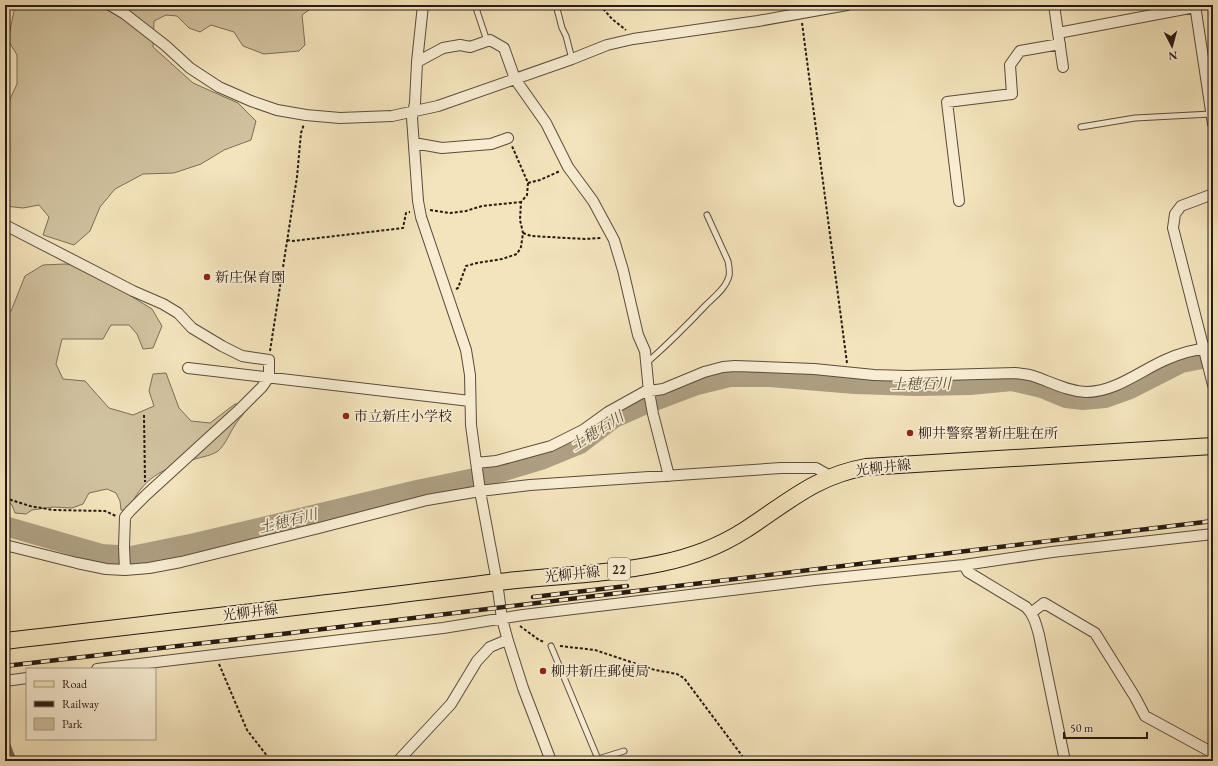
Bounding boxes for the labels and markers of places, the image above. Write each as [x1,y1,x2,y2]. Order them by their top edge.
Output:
place label: 新庄保育園 [215,268,285,286]
marker: 新庄保育園 [202,272,212,282]
place label: 市立新庄小学校 [354,407,452,425]
marker: 市立新庄小学校 [341,411,351,421]
place label: 柳井警察署新庄駐在所 [918,424,1058,442]
marker: 柳井警察署新庄駐在所 [905,428,915,438]
place label: 柳井新庄郵便局 [551,662,649,680]
marker: 柳井新庄郵便局 [538,666,548,676]

